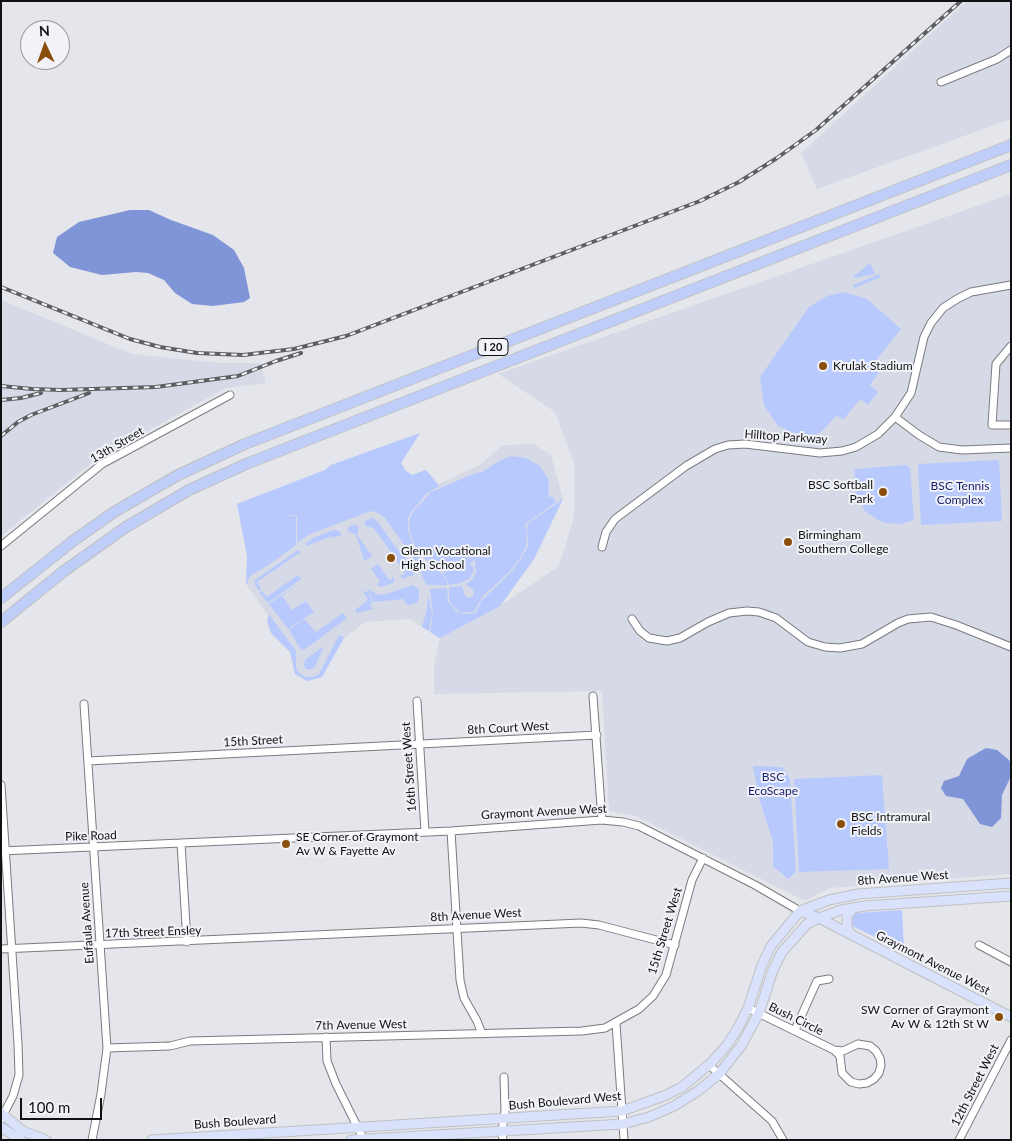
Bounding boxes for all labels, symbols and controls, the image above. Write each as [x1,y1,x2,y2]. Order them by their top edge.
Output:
north arrow [20,20,70,70]
text: N [38,22,50,39]
road number: I 20 [478,338,508,356]
place label: Krulak Stadium [833,359,913,373]
marker: Krulak Stadium [817,360,829,372]
street label: 13th Street [88,424,146,466]
street label: Hilltop Parkway [744,427,828,447]
place label: BSC Softball Park [808,478,873,506]
park label: BSC Tennis Complex [931,479,989,507]
marker: BSC Softball Park [877,486,889,498]
place label: Birmingham Southern College [798,528,889,556]
marker: Birmingham Southern College [782,536,794,548]
place label: Glenn Vocational High School [401,544,491,572]
marker: Glenn Vocational High School [385,552,397,564]
street label: 8th Court West [467,719,549,737]
street label: 16th Street West [399,721,419,813]
street label: 15th Street [223,732,283,750]
park label: BSC EcoScape [748,770,798,798]
street label: Graymont Avenue West [481,802,607,822]
place label: BSC Intramural Fields [851,810,930,838]
marker: BSC Intramural Fields [835,818,847,830]
street label: Pike Road [65,828,117,844]
place label: SE Corner of Graymont Av W & Fayette Av [296,830,419,858]
marker: SE Corner of Graymont Av W & Fayette Av [280,838,292,850]
street label: 8th Avenue West [857,868,949,888]
street label: Eufaula Avenue [77,882,97,964]
street label: 15th Street West [645,886,685,976]
street label: 8th Avenue West [430,905,522,925]
street label: 17th Street Ensley [105,923,201,941]
street label: Graymont Avenue West [874,928,992,998]
street label: Bush Circle [766,1000,826,1038]
place label: SW Corner of Graymont Av W & 12th St W [861,1003,989,1031]
marker: SW Corner of Graymont Av W & 12th St W [993,1011,1005,1023]
street label: 7th Avenue West [315,1017,407,1033]
street label: 12th Street West [948,1042,1002,1128]
scale bar [22,1088,105,1120]
street label: Bush Boulevard West [508,1089,622,1113]
text: 100 m [28,1098,70,1116]
street label: Bush Boulevard [193,1112,277,1132]

